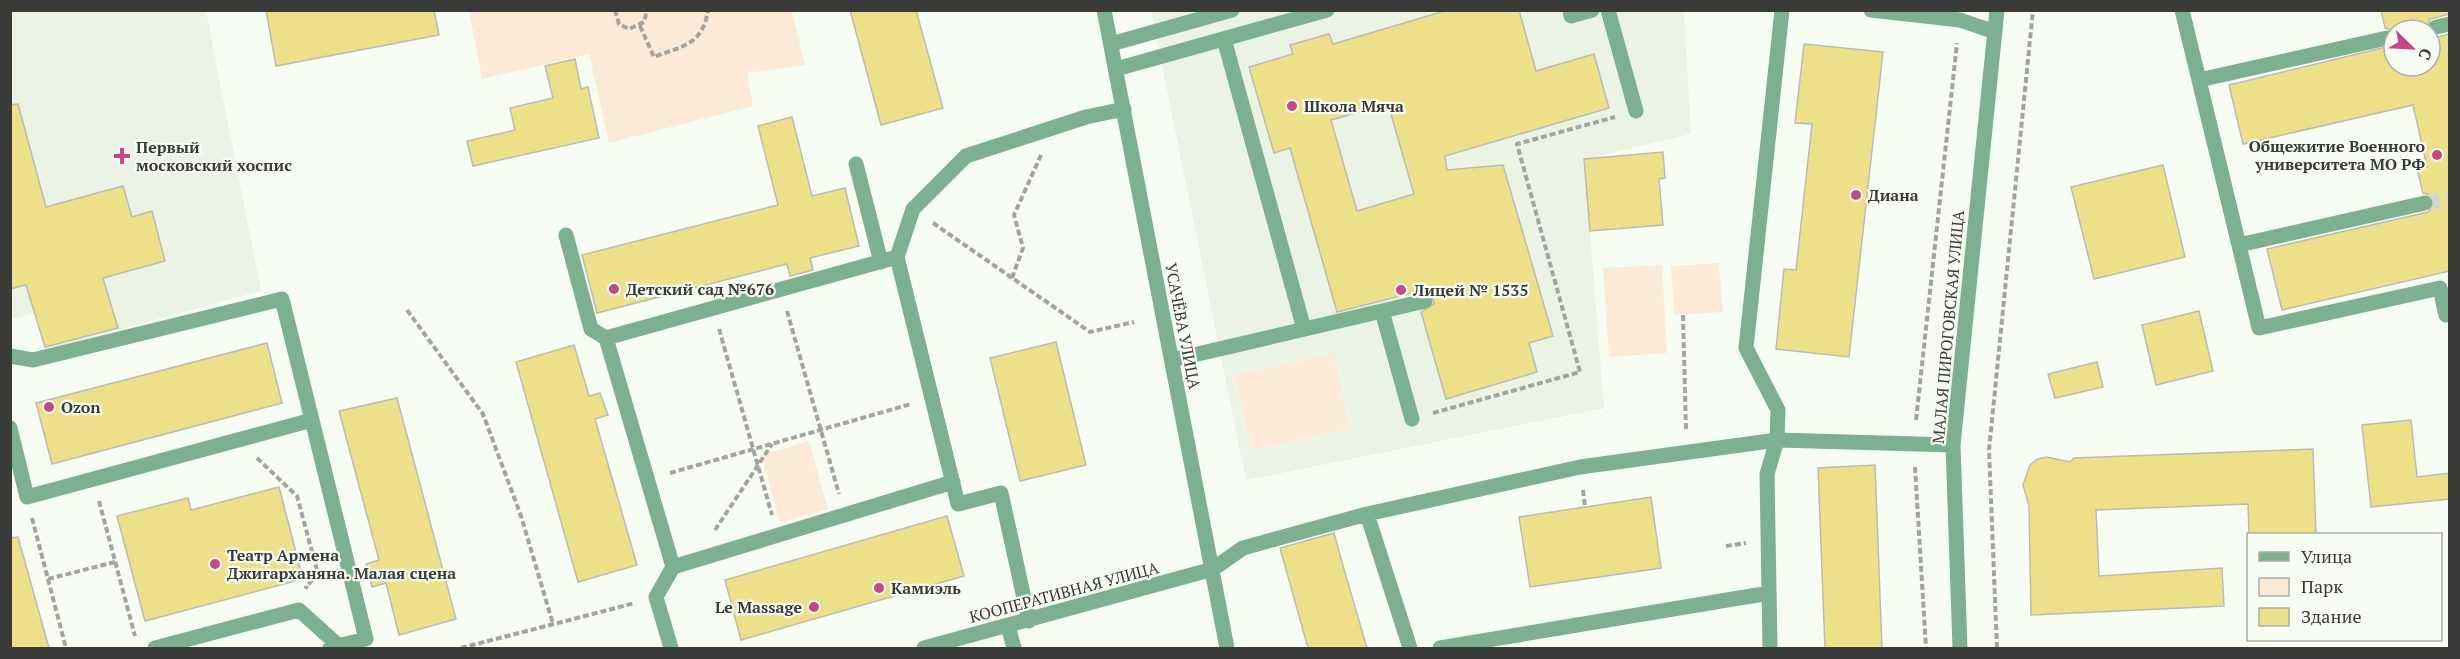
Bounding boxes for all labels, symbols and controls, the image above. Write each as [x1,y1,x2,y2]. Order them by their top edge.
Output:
north arrow [2382,18,2442,78]
text: С [2414,45,2438,63]
place label: Школа Мяча [1304,95,1404,117]
marker: Школа Мяча [1285,99,1299,113]
place label: Общежитие Военного университета МО РФ [2249,135,2425,175]
place label: Первый московский хоспис [136,136,292,176]
marker: Первый московский хоспис [113,147,131,165]
marker: Общежитие Военного университета МО РФ [2430,148,2444,162]
place label: Диана [1868,184,1919,206]
marker: Диана [1849,188,1863,202]
street label: МАЛАЯ ПИРОГОВСКАЯ УЛИЦА [1927,209,1969,445]
street label: УСАЧЁВА УЛИЦА [1160,261,1206,391]
place label: Детский сад №676 [626,278,774,300]
place label: Лицей № 1535 [1412,279,1528,301]
marker: Детский сад №676 [607,282,621,296]
marker: Лицей № 1535 [1394,283,1408,297]
place label: Ozon [61,396,101,418]
marker: Ozon [42,400,56,414]
legend [2247,533,2442,641]
place label: Театр Армена Джигарханяна. Малая сцена [227,544,456,584]
text: Улица [2301,544,2352,568]
street label: КООПЕРАТИВНАЯ УЛИЦА [967,556,1161,628]
marker: Театр Армена Джигарханяна. Малая сцена [208,557,222,571]
text: Парк [2301,574,2343,598]
place label: Камиэль [891,577,961,599]
marker: Камиэль [872,581,886,595]
place label: Le Massage [715,596,802,618]
marker: Le Massage [807,600,821,614]
text: Здание [2301,604,2361,628]

